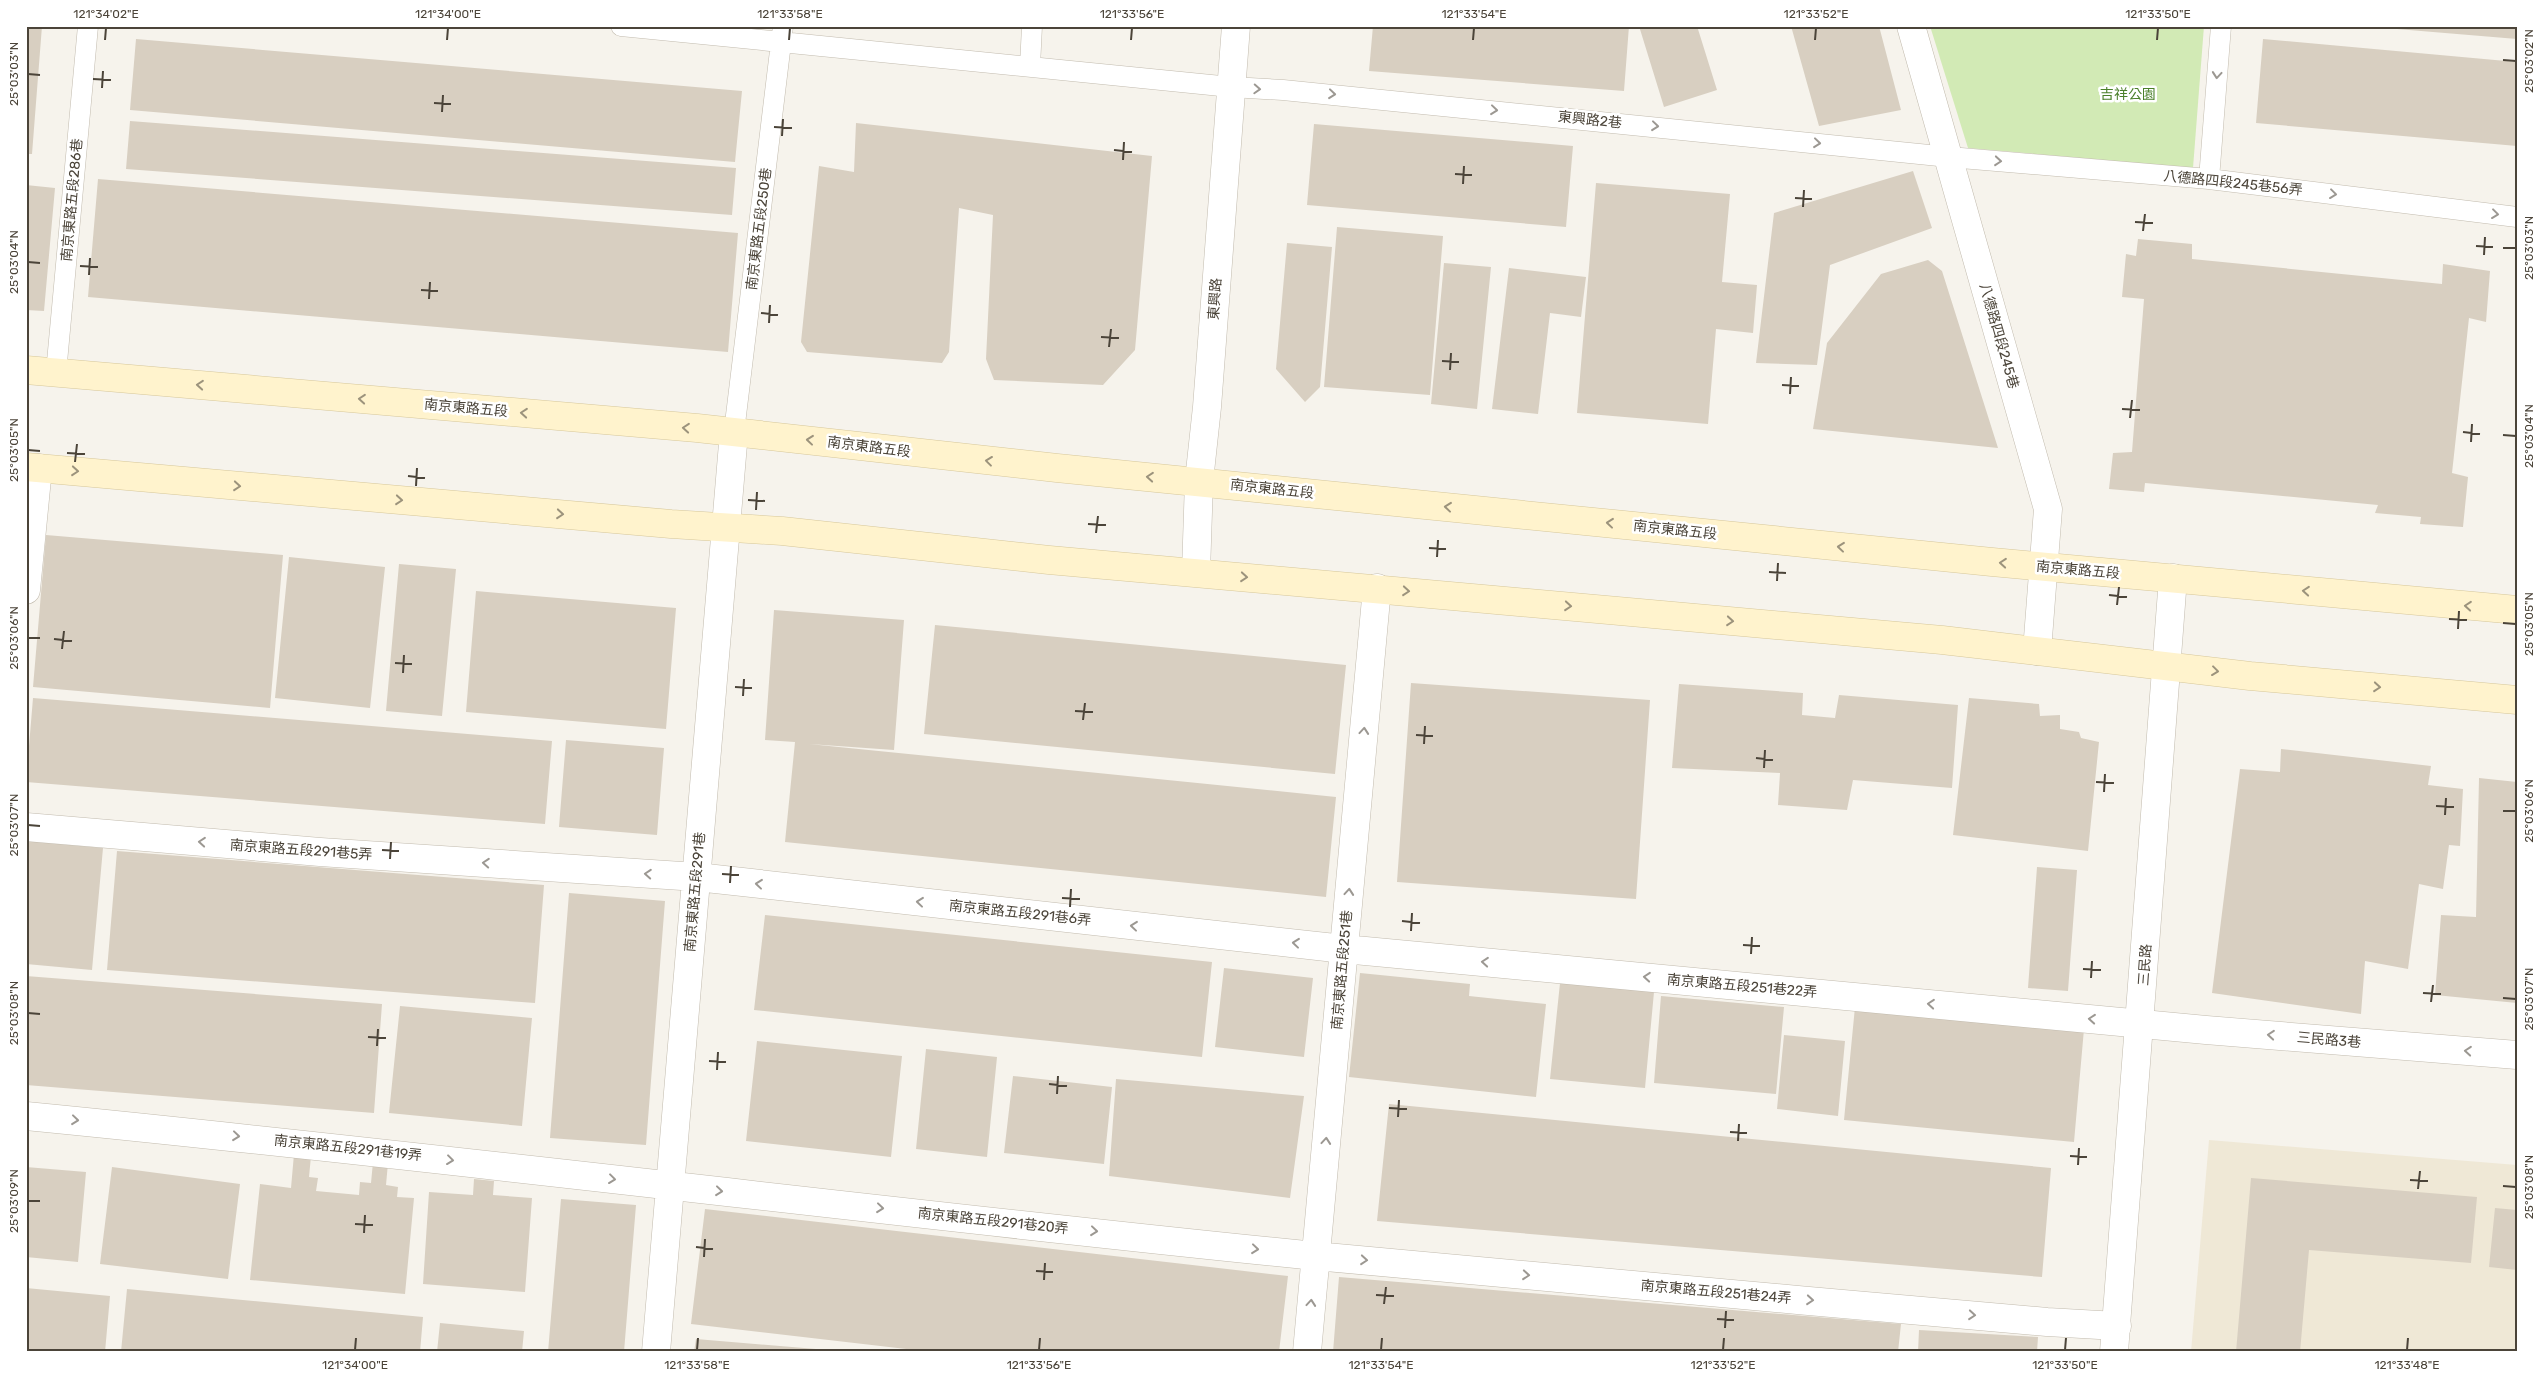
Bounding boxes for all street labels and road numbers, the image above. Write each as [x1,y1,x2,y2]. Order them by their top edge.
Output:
street label: 東興路2巷 [1557,108,1623,132]
street label: 南京東路五段286巷 [58,138,86,262]
street label: 南京東路五段250巷 [743,167,775,291]
street label: 八德路四段245巷56弄 [2163,167,2303,199]
street label: 東興路 [1205,277,1225,321]
street label: 八德路四段245巷 [1976,281,2022,391]
street label: 南京東路五段 [423,396,509,420]
street label: 南京東路五段 [826,433,912,461]
street label: 南京東路五段 [1229,476,1315,502]
street label: 南京東路五段 [1632,517,1718,543]
street label: 南京東路五段 [2035,558,2121,582]
street label: 南京東路五段291巷 [681,831,709,953]
street label: 南京東路五段291巷5弄 [229,837,373,863]
street label: 南京東路五段291巷6弄 [948,897,1092,929]
street label: 南京東路五段251巷 [1328,909,1356,1031]
street label: 三民路 [2135,943,2155,987]
street label: 南京東路五段251巷22弄 [1666,971,1818,1001]
street label: 三民路3巷 [2296,1029,2362,1051]
street label: 南京東路五段291巷19弄 [273,1132,423,1164]
street label: 南京東路五段291巷20弄 [917,1205,1069,1237]
street label: 南京東路五段251巷24弄 [1640,1277,1792,1307]

